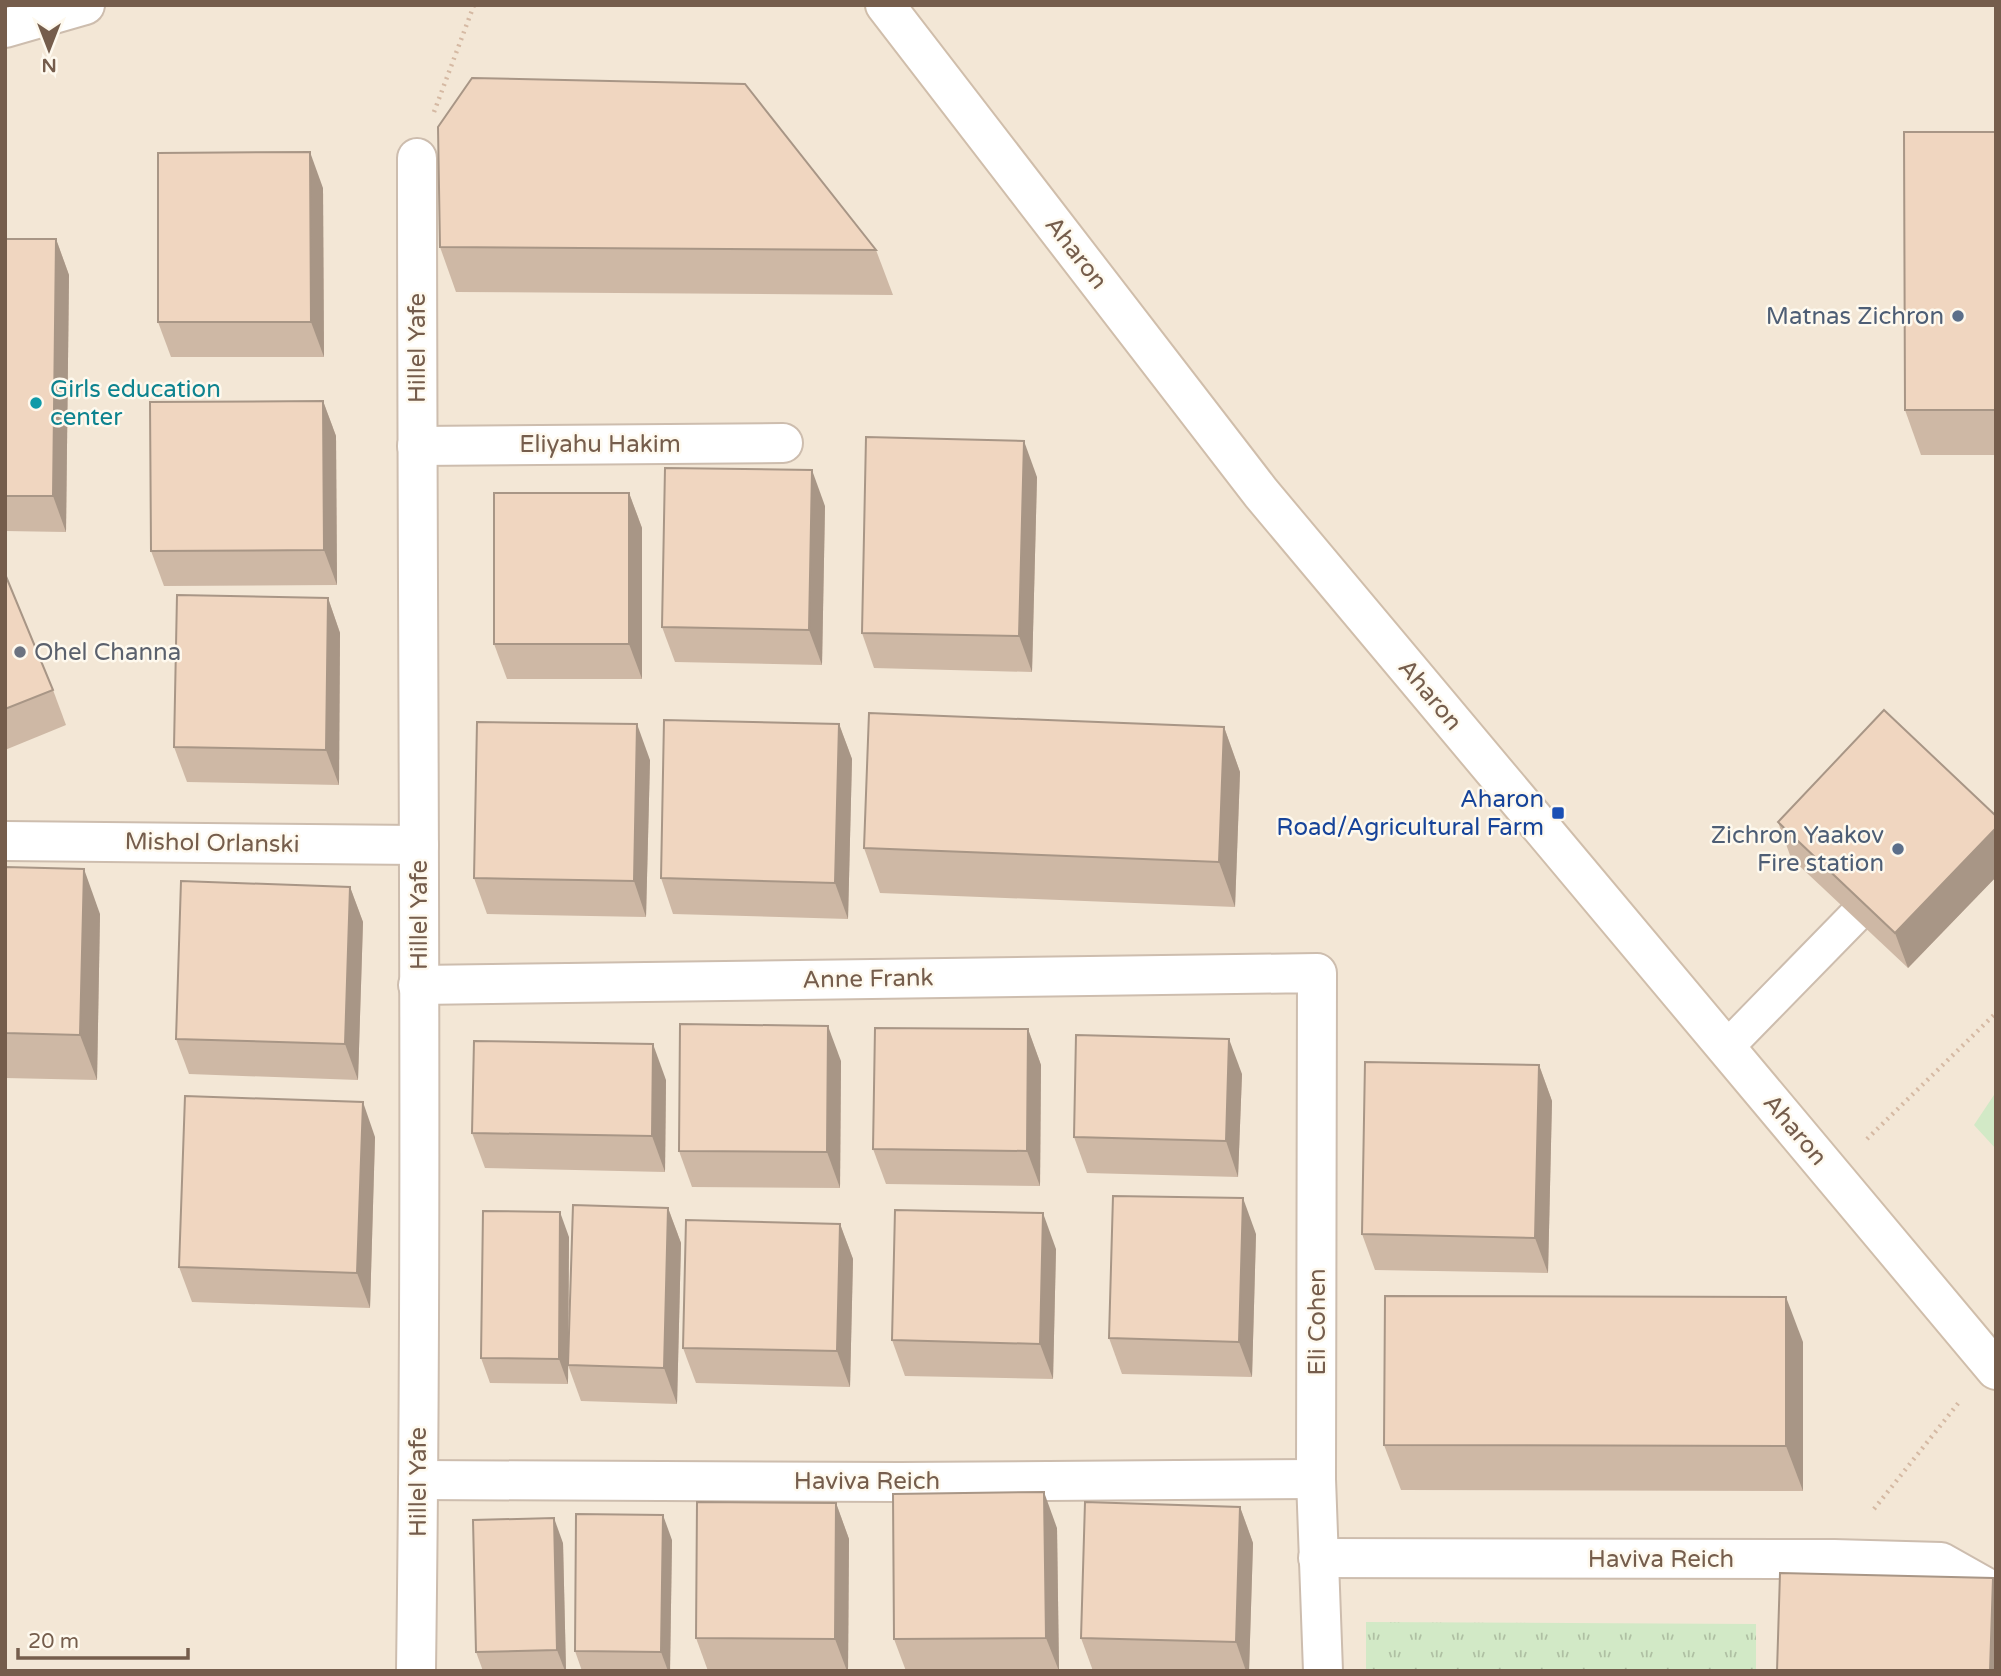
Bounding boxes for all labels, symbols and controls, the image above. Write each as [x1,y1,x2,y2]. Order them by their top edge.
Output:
north arrow [14,14,84,84]
text: N [41,54,57,76]
street label: Aharon [1039,211,1113,295]
street label: Hillel Yafe [403,293,432,403]
place label: Matnas Zichron [1766,302,1944,331]
marker: Matnas Zichron [1950,308,1966,324]
place label: Girls education center [50,375,221,432]
marker: Girls education center [28,395,44,411]
street label: Eliyahu Hakim [519,430,681,459]
place label: Ohel Channa [34,638,181,667]
marker: Ohel Channa [12,644,28,660]
street label: Aharon [1392,654,1468,736]
place label: Aharon Road/Agricultural Farm [1276,785,1544,842]
marker: Aharon Road/Agricultural Farm [1550,805,1566,821]
place label: Zichron Yaakov Fire station [1711,821,1884,878]
street label: Mishol Orlanski [124,827,300,859]
marker: Zichron Yaakov Fire station [1890,841,1906,857]
street label: Hillel Yafe [405,860,434,970]
street label: Anne Frank [802,963,934,995]
street label: Aharon [1757,1089,1833,1171]
street label: Eli Cohen [1303,1268,1332,1376]
street label: Hillel Yafe [404,1427,433,1537]
street label: Haviva Reich [794,1467,940,1496]
street label: Haviva Reich [1588,1545,1734,1574]
scale bar [18,1616,187,1660]
text: 20 m [28,1629,79,1654]

